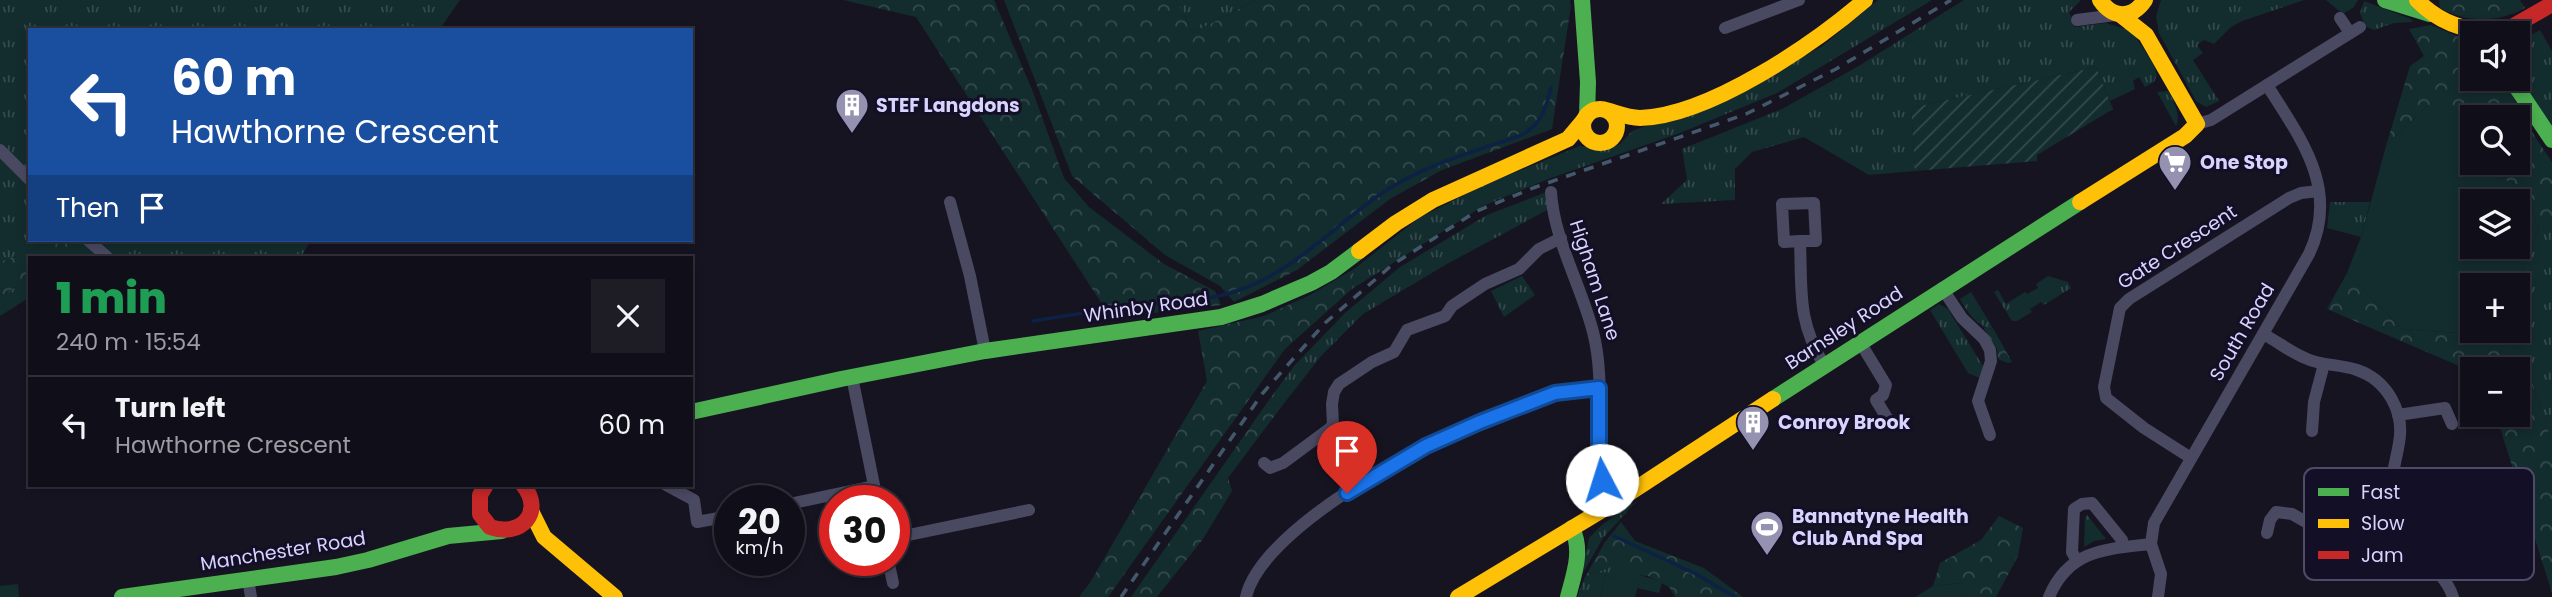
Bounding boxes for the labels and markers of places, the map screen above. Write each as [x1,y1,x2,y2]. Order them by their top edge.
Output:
building icon: STEF Langdons [833,86,871,135]
place label: STEF Langdons [876,92,1020,119]
supermarket icon: One Stop [2156,143,2194,192]
place label: One Stop [2200,149,2288,176]
building icon: Conroy Brook [1734,403,1772,452]
place label: Conroy Brook [1778,409,1911,436]
pin [1317,421,1377,493]
place label: Bannatyne Health Club And Spa [1792,503,1969,552]
sports icon: Bannatyne Health Club And Spa [1748,508,1786,557]

